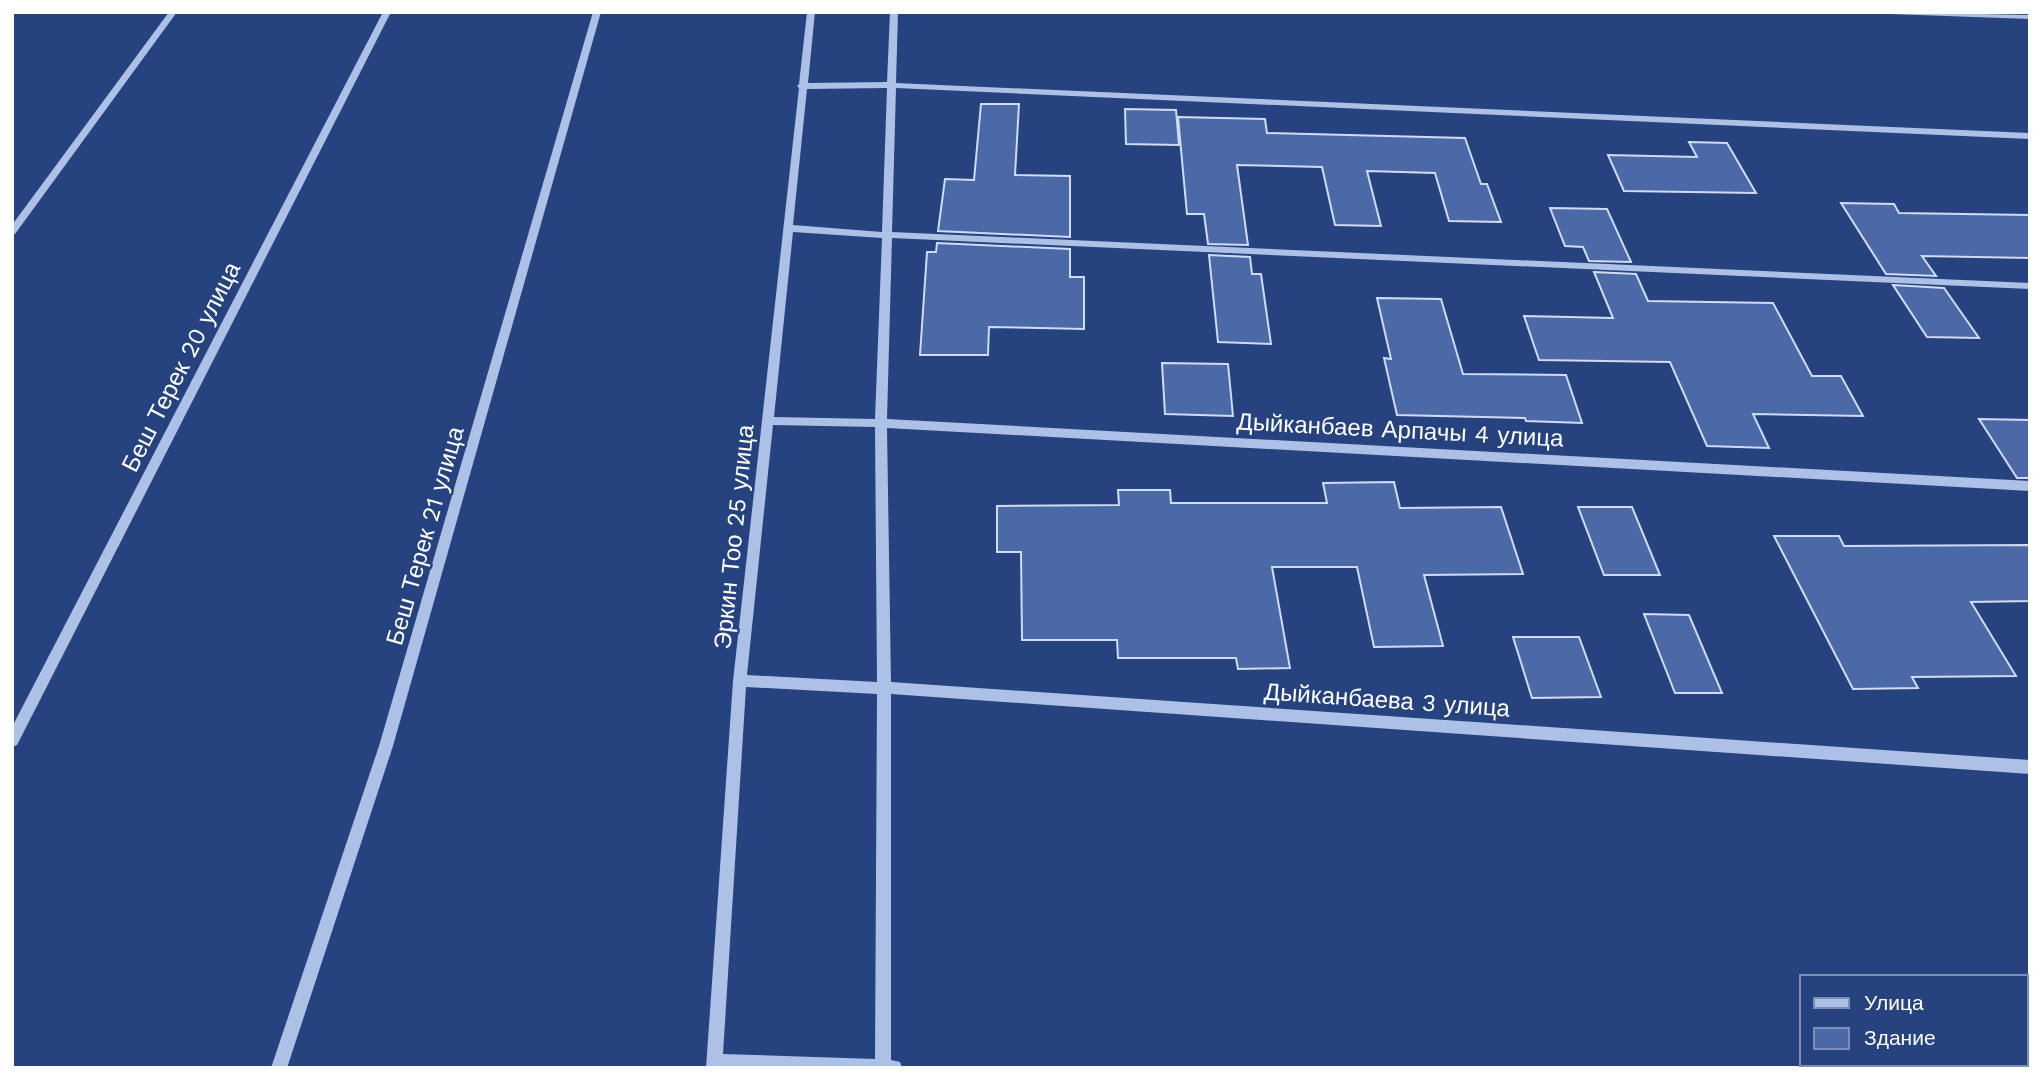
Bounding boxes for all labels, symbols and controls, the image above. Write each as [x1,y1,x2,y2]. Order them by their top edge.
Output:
street label: Беш Терек 20 улица [116,257,246,477]
street label: Дыйканбаев Арпачы 4 улица [1236,407,1565,453]
street label: Беш Терек 21 улица [380,423,470,649]
street label: Эркин Тоо 25 улица [708,423,760,651]
street label: Дыйканбаева 3 улица [1263,677,1512,723]
legend [1800,975,2028,1066]
text: Улица [1864,990,1924,1015]
text: Здание [1864,1025,1936,1050]

